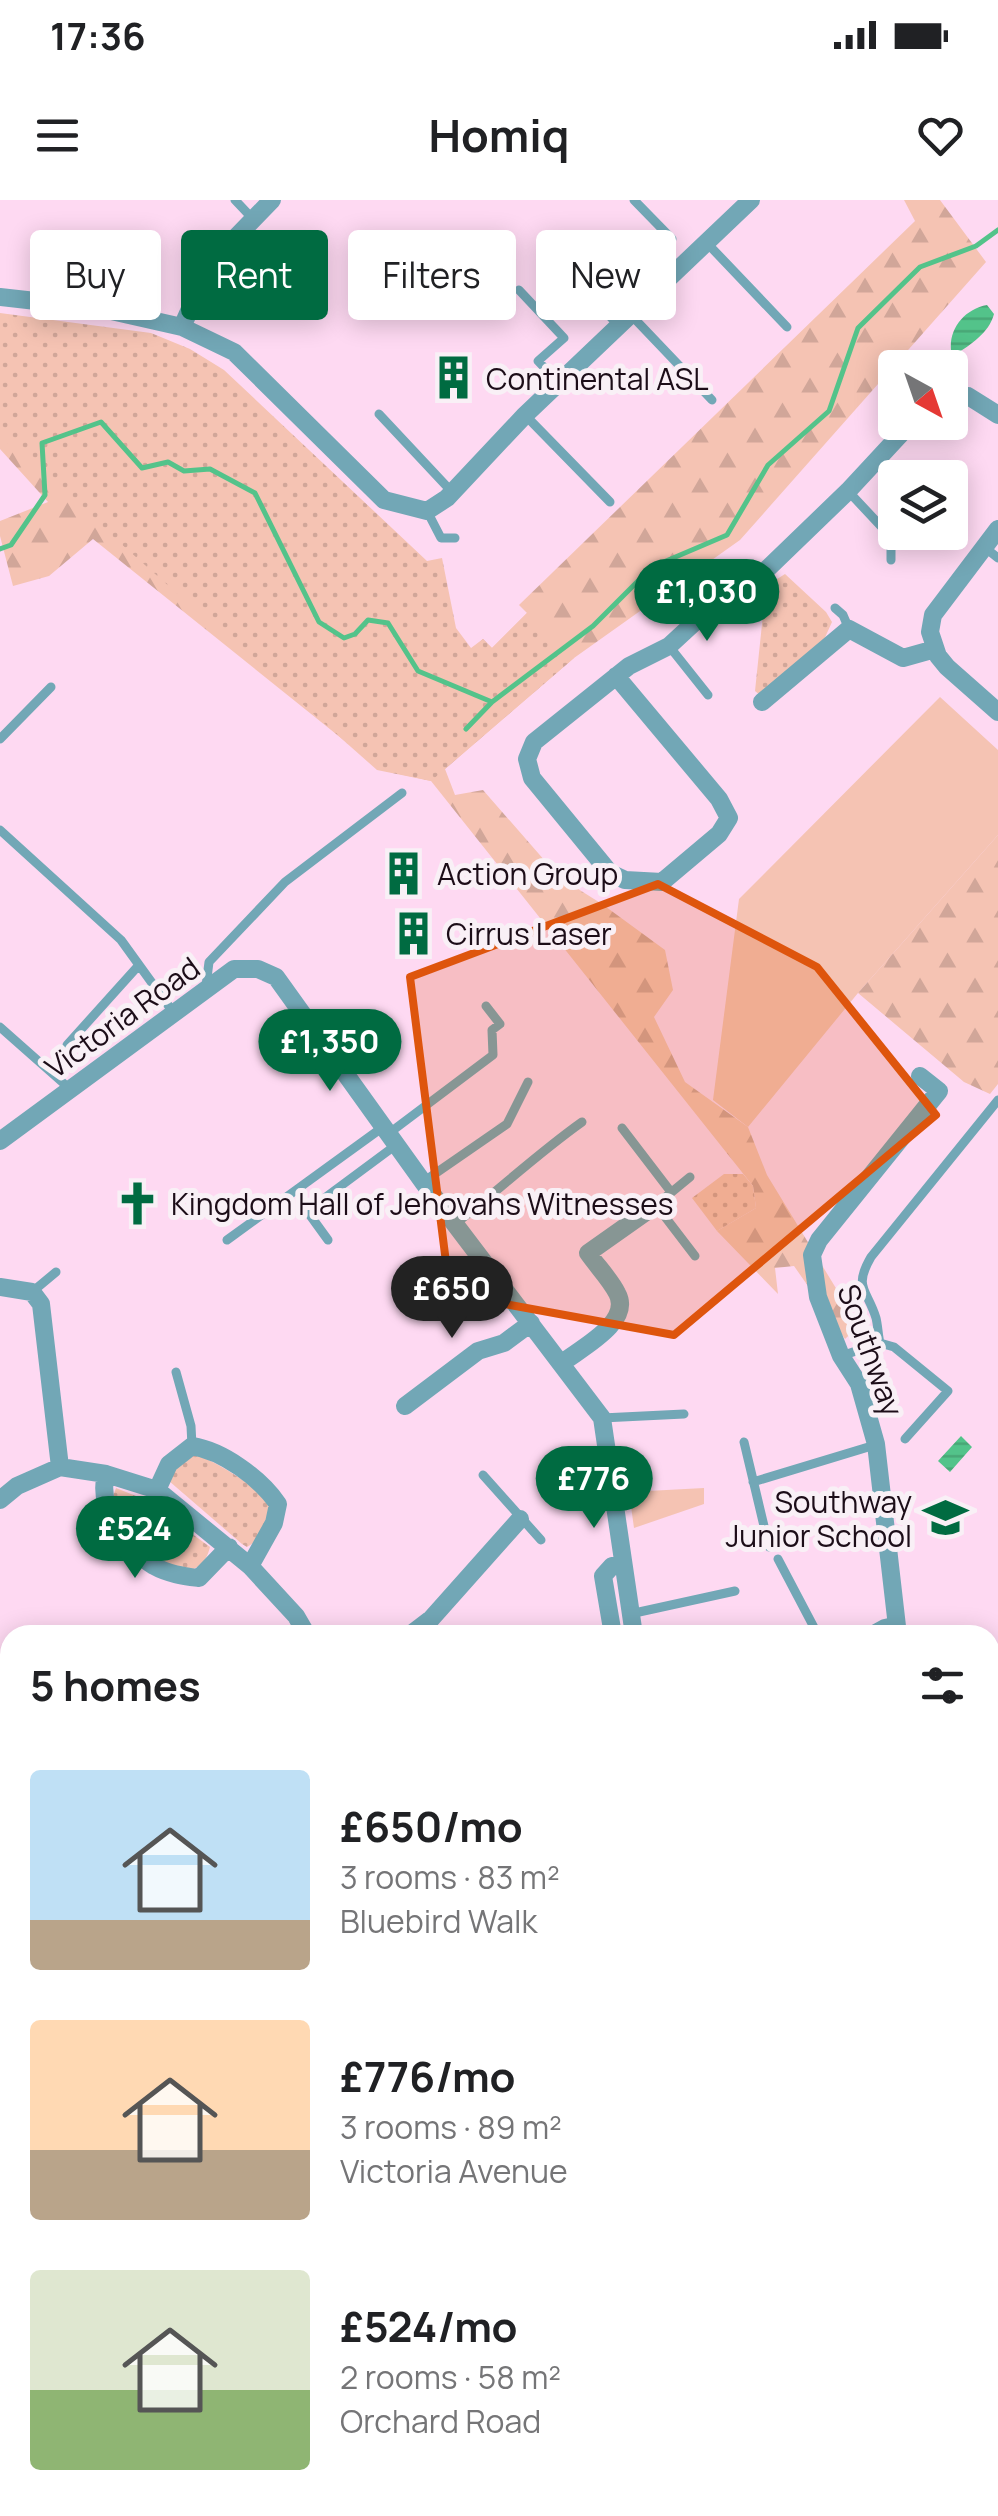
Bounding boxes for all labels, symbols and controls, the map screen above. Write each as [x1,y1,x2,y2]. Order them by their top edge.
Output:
text: 17:36 [50,9,146,61]
text: Homiq [428,104,570,166]
icon: menu [30,108,85,163]
icon: heart [913,108,968,163]
chip: Buy [30,230,161,320]
chip: Rent [181,230,328,320]
chip: Filters [348,230,516,320]
chip: New [536,230,676,320]
north arrow [878,350,968,440]
map controls [878,350,968,550]
building icon: Continental ASL [429,354,477,402]
place label: Continental ASL [486,358,709,399]
button: layers [878,460,968,550]
pin: £1,030 [626,559,788,644]
text: £1,030 [656,569,758,613]
building icon: Action Group [380,849,428,897]
place label: Action Group [437,853,618,894]
building icon: Cirrus Laser [389,909,437,957]
place label: Cirrus Laser [446,913,612,954]
street label: Victoria Road [36,947,208,1087]
pin: £1,350 [249,1009,411,1094]
text: £1,350 [280,1019,380,1063]
church icon: Kingdom Hall of Jehovahs Witnesses [114,1179,162,1227]
place label: Kingdom Hall of Jehovahs Witnesses [171,1183,673,1224]
pin: £650 [393,1256,511,1341]
text: £650 [413,1266,491,1310]
street label: Southway [828,1278,914,1422]
pin: £776 [535,1446,653,1531]
text: £776 [558,1456,630,1500]
place label: Southway Junior School [725,1481,912,1556]
school or university icon: Southway Junior School [921,1494,969,1542]
pin: £524 [76,1496,194,1581]
text: £524 [98,1506,172,1550]
text: 5 homes [30,1656,201,1714]
icon: filters [915,1658,970,1713]
text: £650/mo [340,1797,523,1855]
icon: home [110,1810,230,1930]
text: 3 rooms · 83 m² [340,1855,560,1899]
text: Bluebird Walk [340,1899,537,1943]
text: £776/mo [340,2047,515,2105]
icon: home [110,2060,230,2180]
text: 3 rooms · 89 m² [340,2105,562,2149]
text: Victoria Avenue [340,2149,568,2193]
text: £524/mo [340,2297,518,2355]
icon: home [110,2310,230,2430]
text: 2 rooms · 58 m² [340,2355,561,2399]
text: Orchard Road [340,2399,541,2443]

